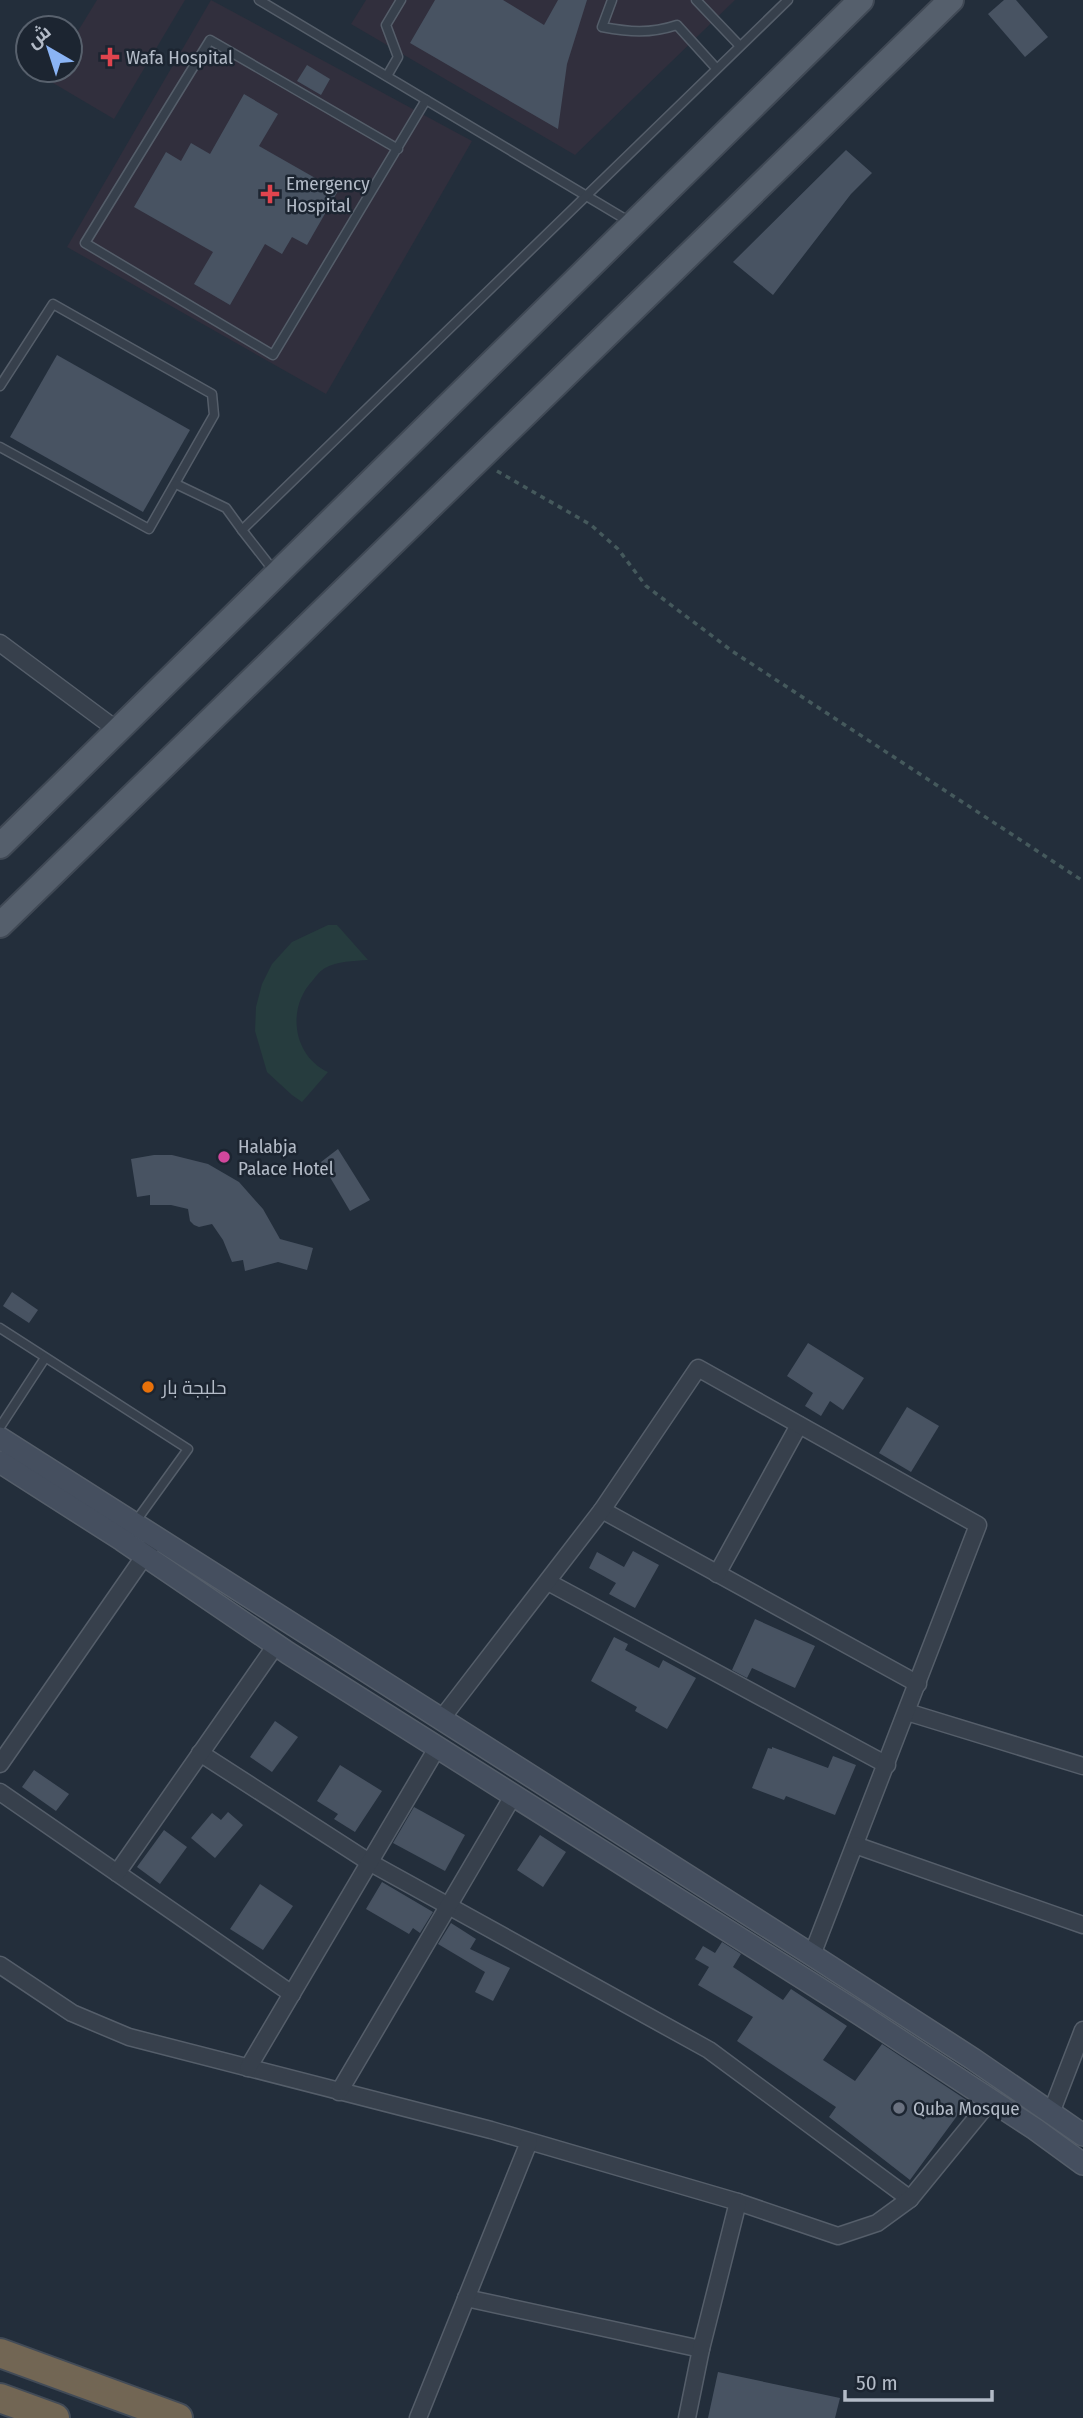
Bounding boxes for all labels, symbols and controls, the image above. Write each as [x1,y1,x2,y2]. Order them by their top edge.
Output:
north arrow [14,14,84,84]
text: ش [22,20,55,53]
place label: Wafa Hospital [126,46,233,69]
marker: Wafa Hospital [100,47,120,67]
place label: Emergency Hospital [286,172,370,217]
marker: Emergency Hospital [260,184,280,204]
place label: Halabja Palace Hotel [238,1135,334,1180]
marker: Halabja Palace Hotel [216,1149,232,1165]
place label: حلبجة بار [161,1376,227,1399]
marker: حلبجة بار [140,1379,156,1395]
place label: Quba Mosque [913,2097,1020,2120]
marker: Quba Mosque [891,2100,907,2116]
scale bar [845,2358,992,2402]
text: 50 m [856,2370,898,2396]

